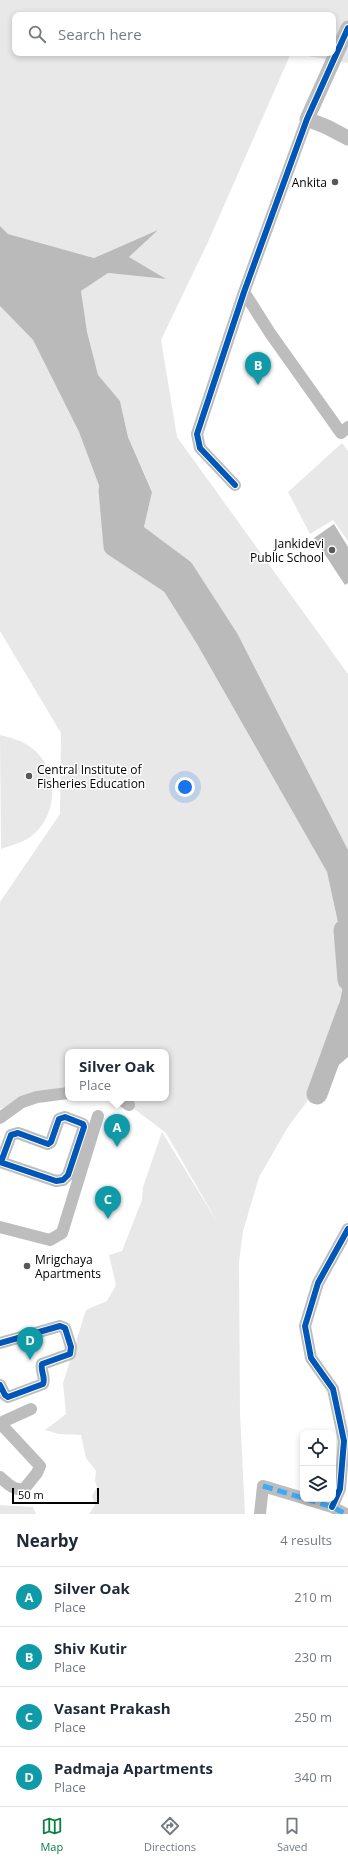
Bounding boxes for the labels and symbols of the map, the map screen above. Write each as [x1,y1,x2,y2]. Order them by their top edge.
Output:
place label: Ankita [292,174,327,191]
marker: Ankita [330,177,340,187]
pin: B [245,352,271,385]
place label: Jankidevi Public School [250,535,324,566]
marker: Jankidevi Public School [327,545,337,555]
place label: Central Institute of Fisheries Education [37,761,145,792]
marker: Central Institute of Fisheries Education [24,771,34,781]
your location [175,777,195,797]
pin: A [104,1114,130,1147]
pin: C [95,1186,121,1219]
place label: Mrigchaya Apartments [35,1251,101,1282]
marker: Mrigchaya Apartments [22,1261,32,1271]
pin: D [17,1327,43,1360]
scale bar [12,1486,99,1505]

